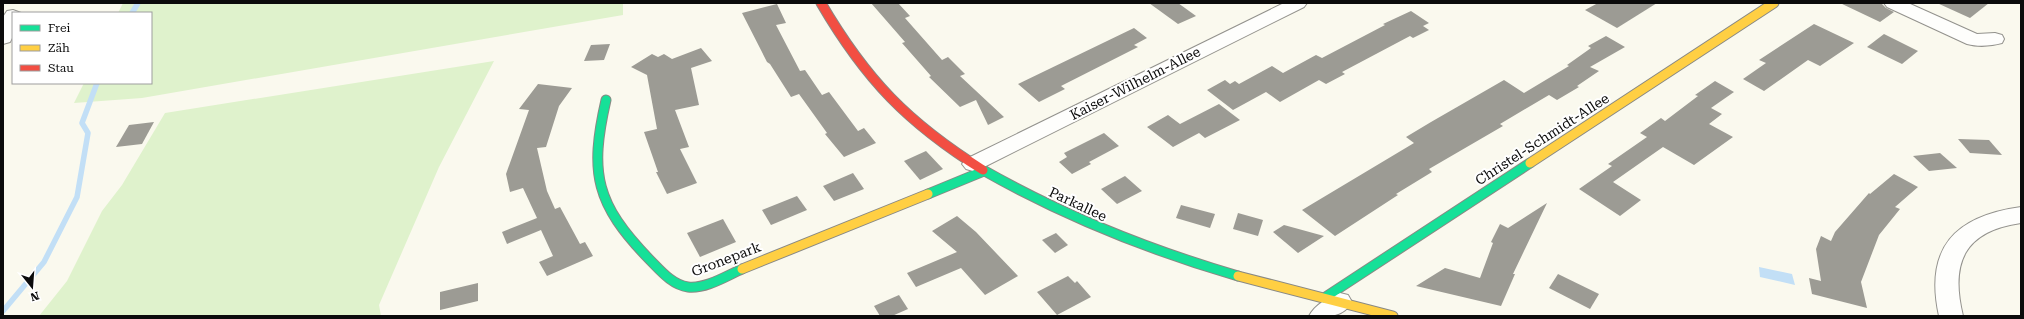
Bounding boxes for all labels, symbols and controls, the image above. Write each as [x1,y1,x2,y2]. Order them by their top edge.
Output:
legend [12,12,152,84]
text: Frei [48,21,70,35]
text: Zäh [48,41,70,55]
street label: Kaiser-Wilhelm-Allee [1067,43,1203,123]
text: Stau [48,61,74,75]
street label: Christel-Schmidt-Allee [1472,90,1612,188]
street label: Parkallee [1047,184,1110,224]
street label: Gronepark [689,238,763,280]
north arrow [12,267,52,307]
text: N [28,289,41,304]

